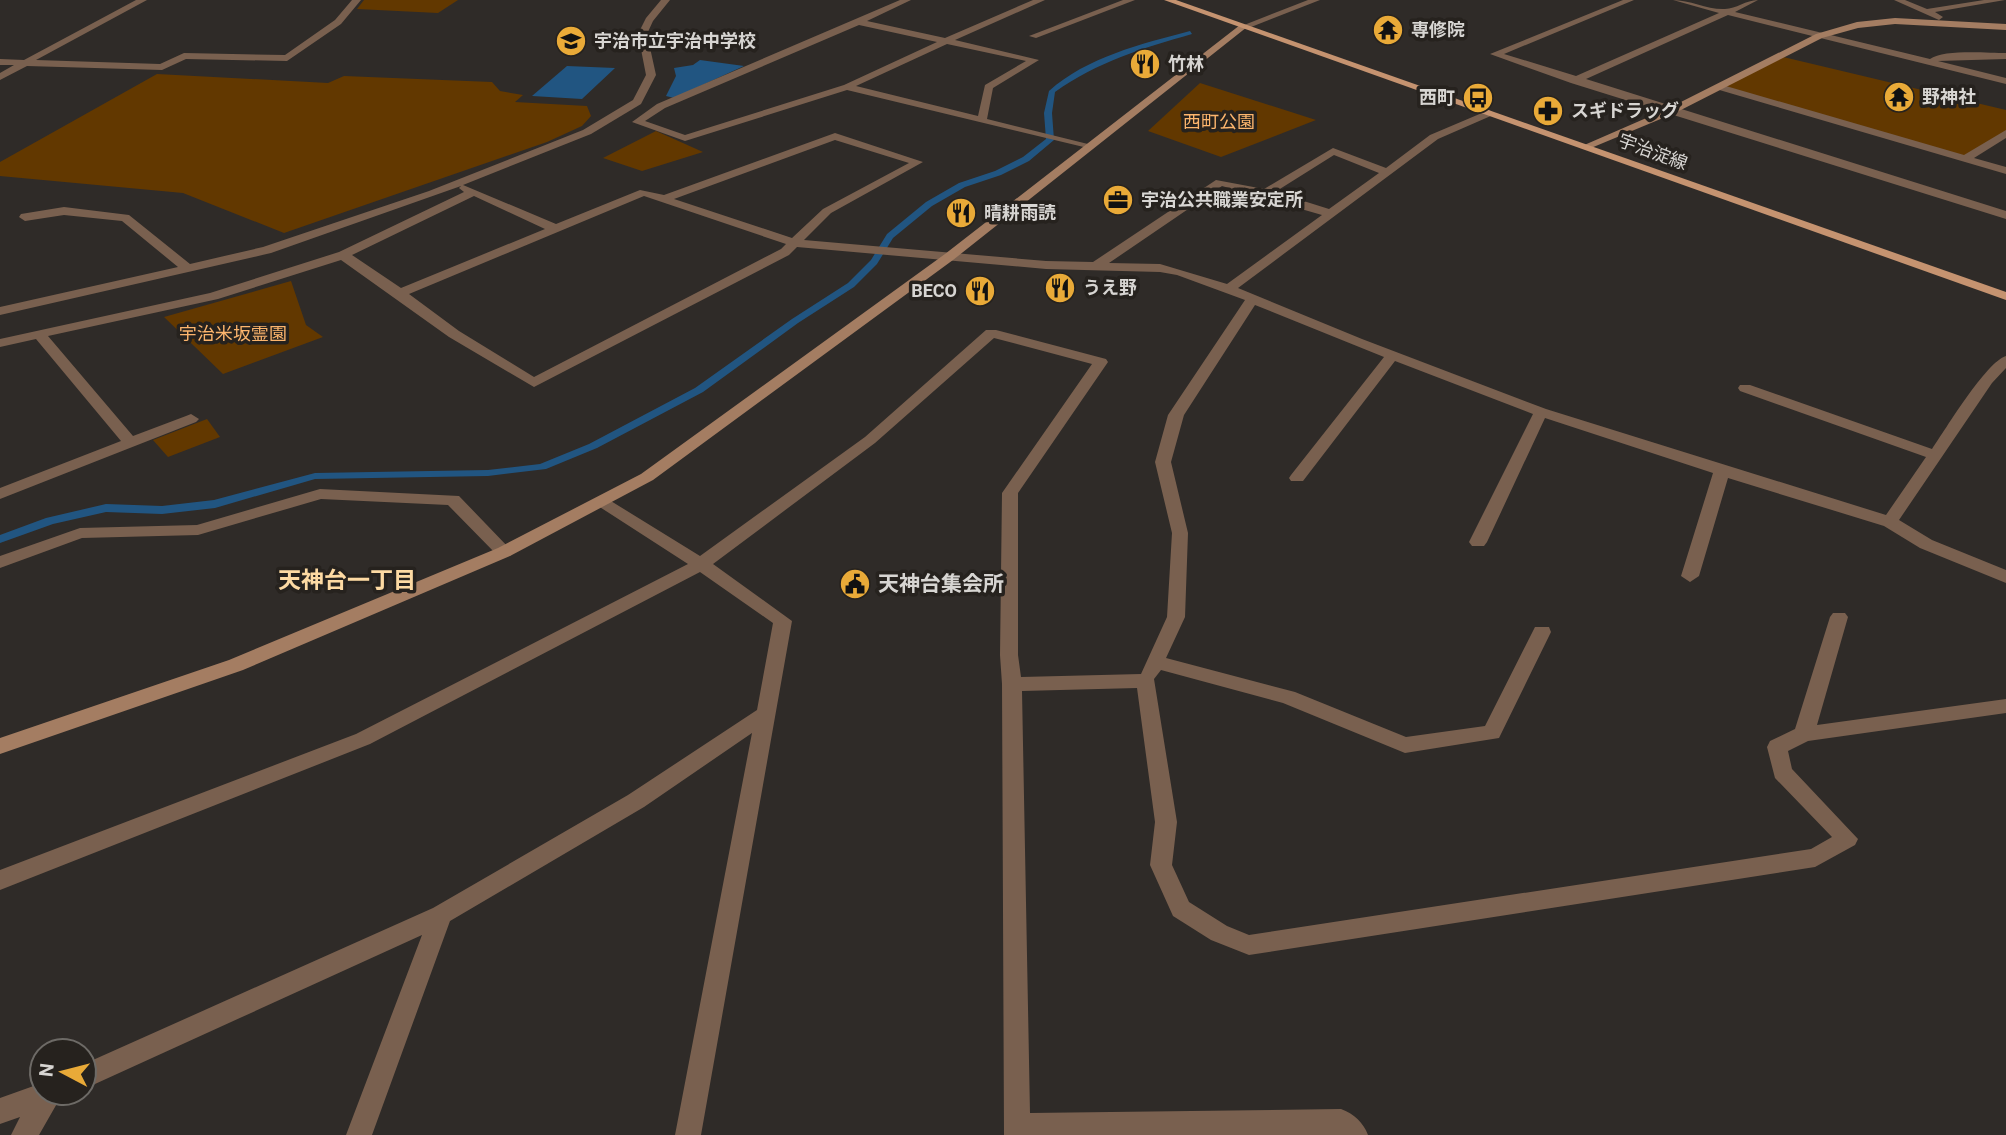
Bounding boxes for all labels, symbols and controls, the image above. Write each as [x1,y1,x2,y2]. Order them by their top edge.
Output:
temple icon: 専修院 [1371,13,1405,47]
place label: 専修院 [1411,19,1465,40]
school or university icon: 宇治市立宇治中学校 [554,24,588,58]
place label: 宇治市立宇治中学校 [594,30,756,51]
restaurant icon: 竹林 [1128,47,1162,81]
place label: 竹林 [1168,53,1204,74]
temple icon: 野神社 [1882,80,1916,114]
bus stop icon: 西町 [1461,81,1495,115]
place label: 野神社 [1922,86,1976,107]
place label: 西町 [1419,87,1455,108]
pharmacy icon: スギドラッグ [1531,94,1565,128]
place label: スギドラッグ [1571,100,1679,121]
park label: 西町公園 [1183,111,1255,132]
street label: 宇治淀線 [1616,129,1691,174]
office icon: 宇治公共職業安定所 [1101,183,1135,217]
place label: 宇治公共職業安定所 [1141,189,1303,210]
restaurant icon: 晴耕雨読 [944,196,978,230]
place label: 晴耕雨読 [984,202,1056,223]
restaurant icon: うえ野 [1043,271,1077,305]
restaurant icon: BECO [963,274,997,308]
place label: うえ野 [1083,277,1137,298]
place label: BECO [911,280,957,301]
park label: 宇治米坂霊園 [179,323,287,344]
district label: 天神台一丁目 [278,567,416,594]
public building icon: 天神台集会所 [838,567,872,601]
place label: 天神台集会所 [878,572,1004,596]
north arrow [28,1037,98,1107]
text: N [34,1062,59,1078]

